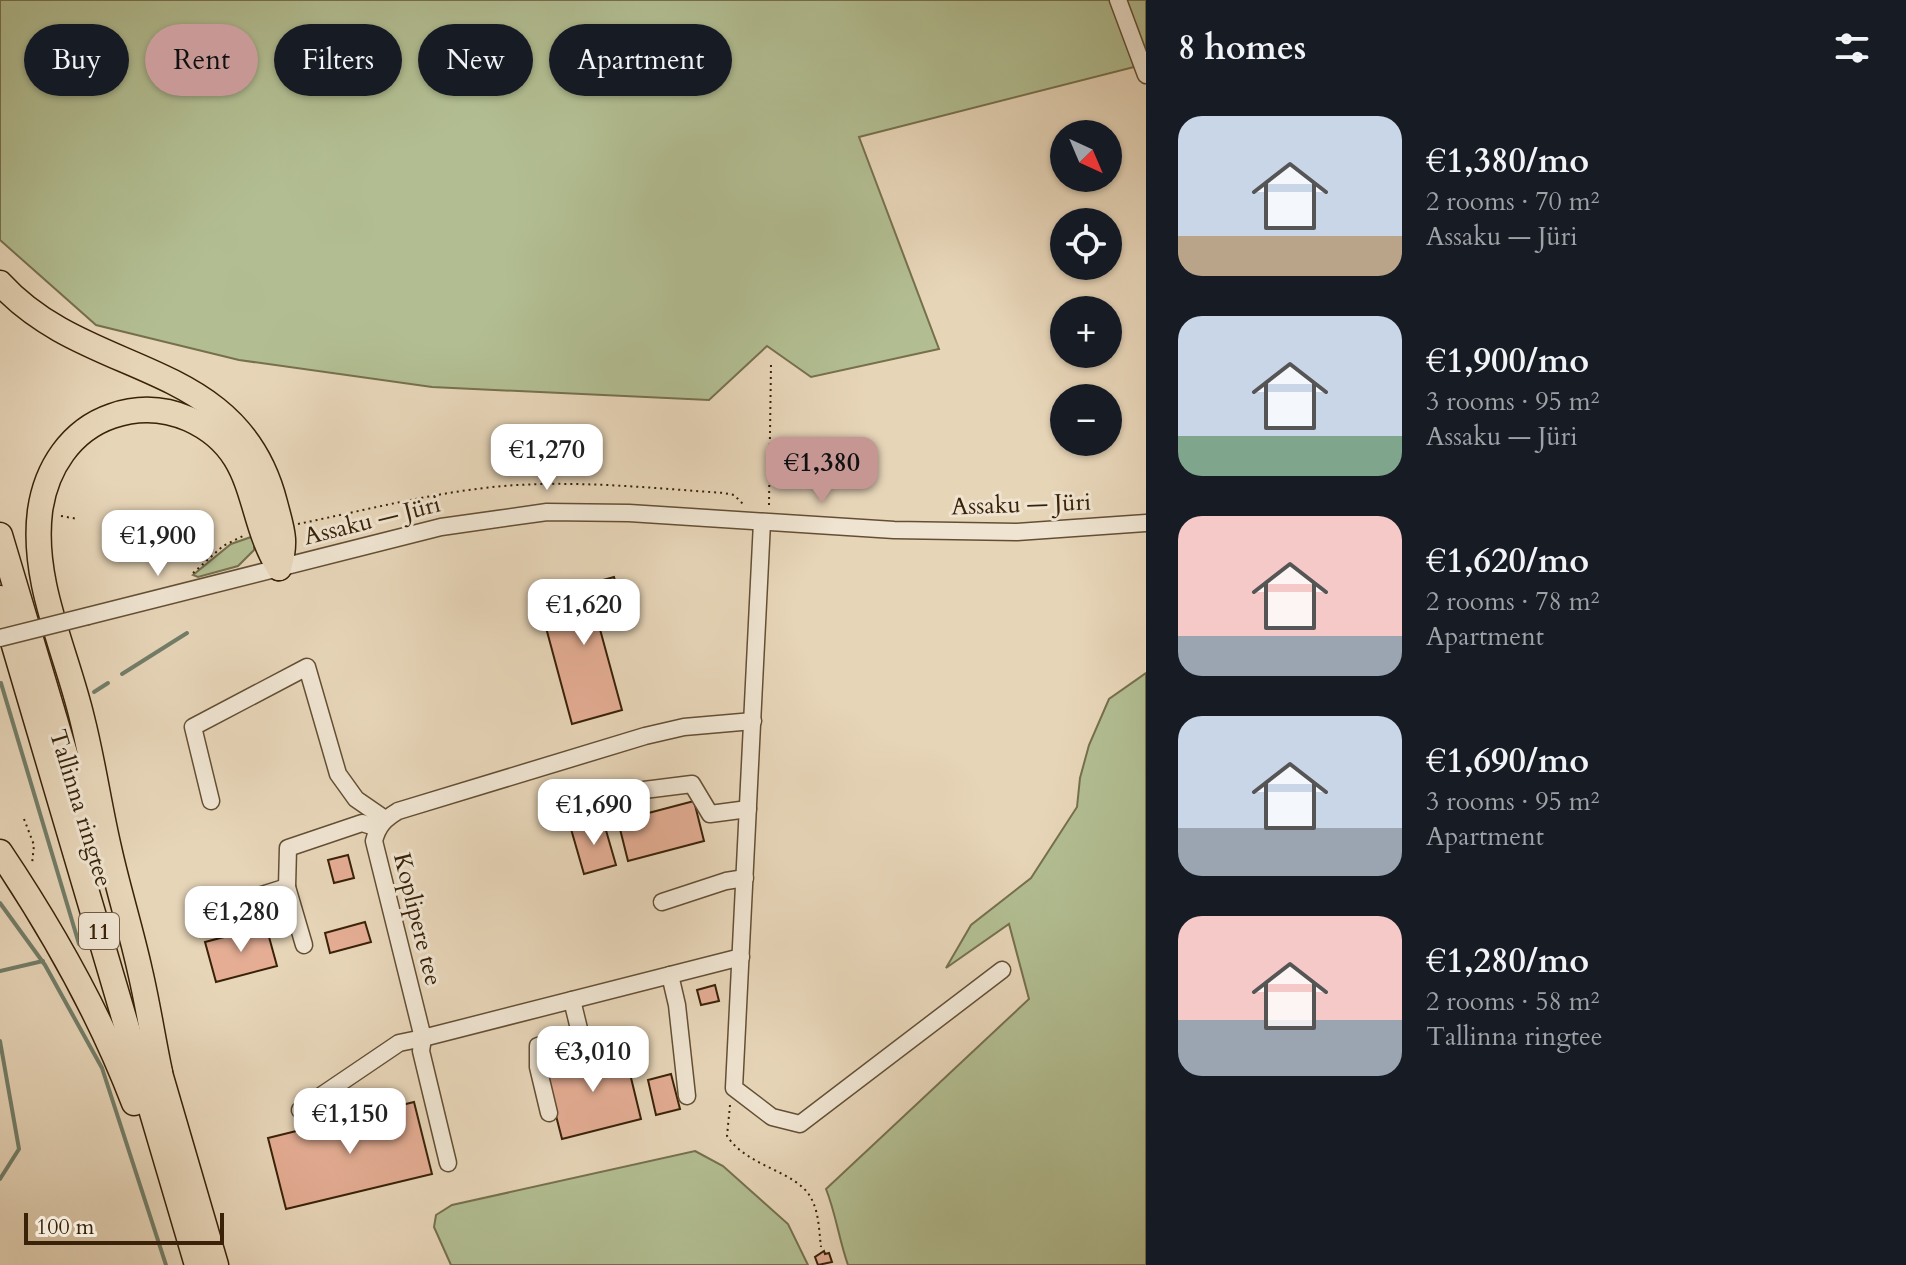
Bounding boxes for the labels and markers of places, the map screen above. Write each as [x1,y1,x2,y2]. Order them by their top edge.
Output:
pin: €1,270 [482,424,612,492]
pin: €1,380 [757,437,887,505]
pin: €1,900 [93,510,223,578]
pin: €1,620 [519,579,649,647]
pin: €1,690 [529,779,659,847]
pin: €1,280 [176,886,306,954]
pin: €3,010 [528,1026,658,1094]
pin: €1,150 [285,1088,415,1156]

